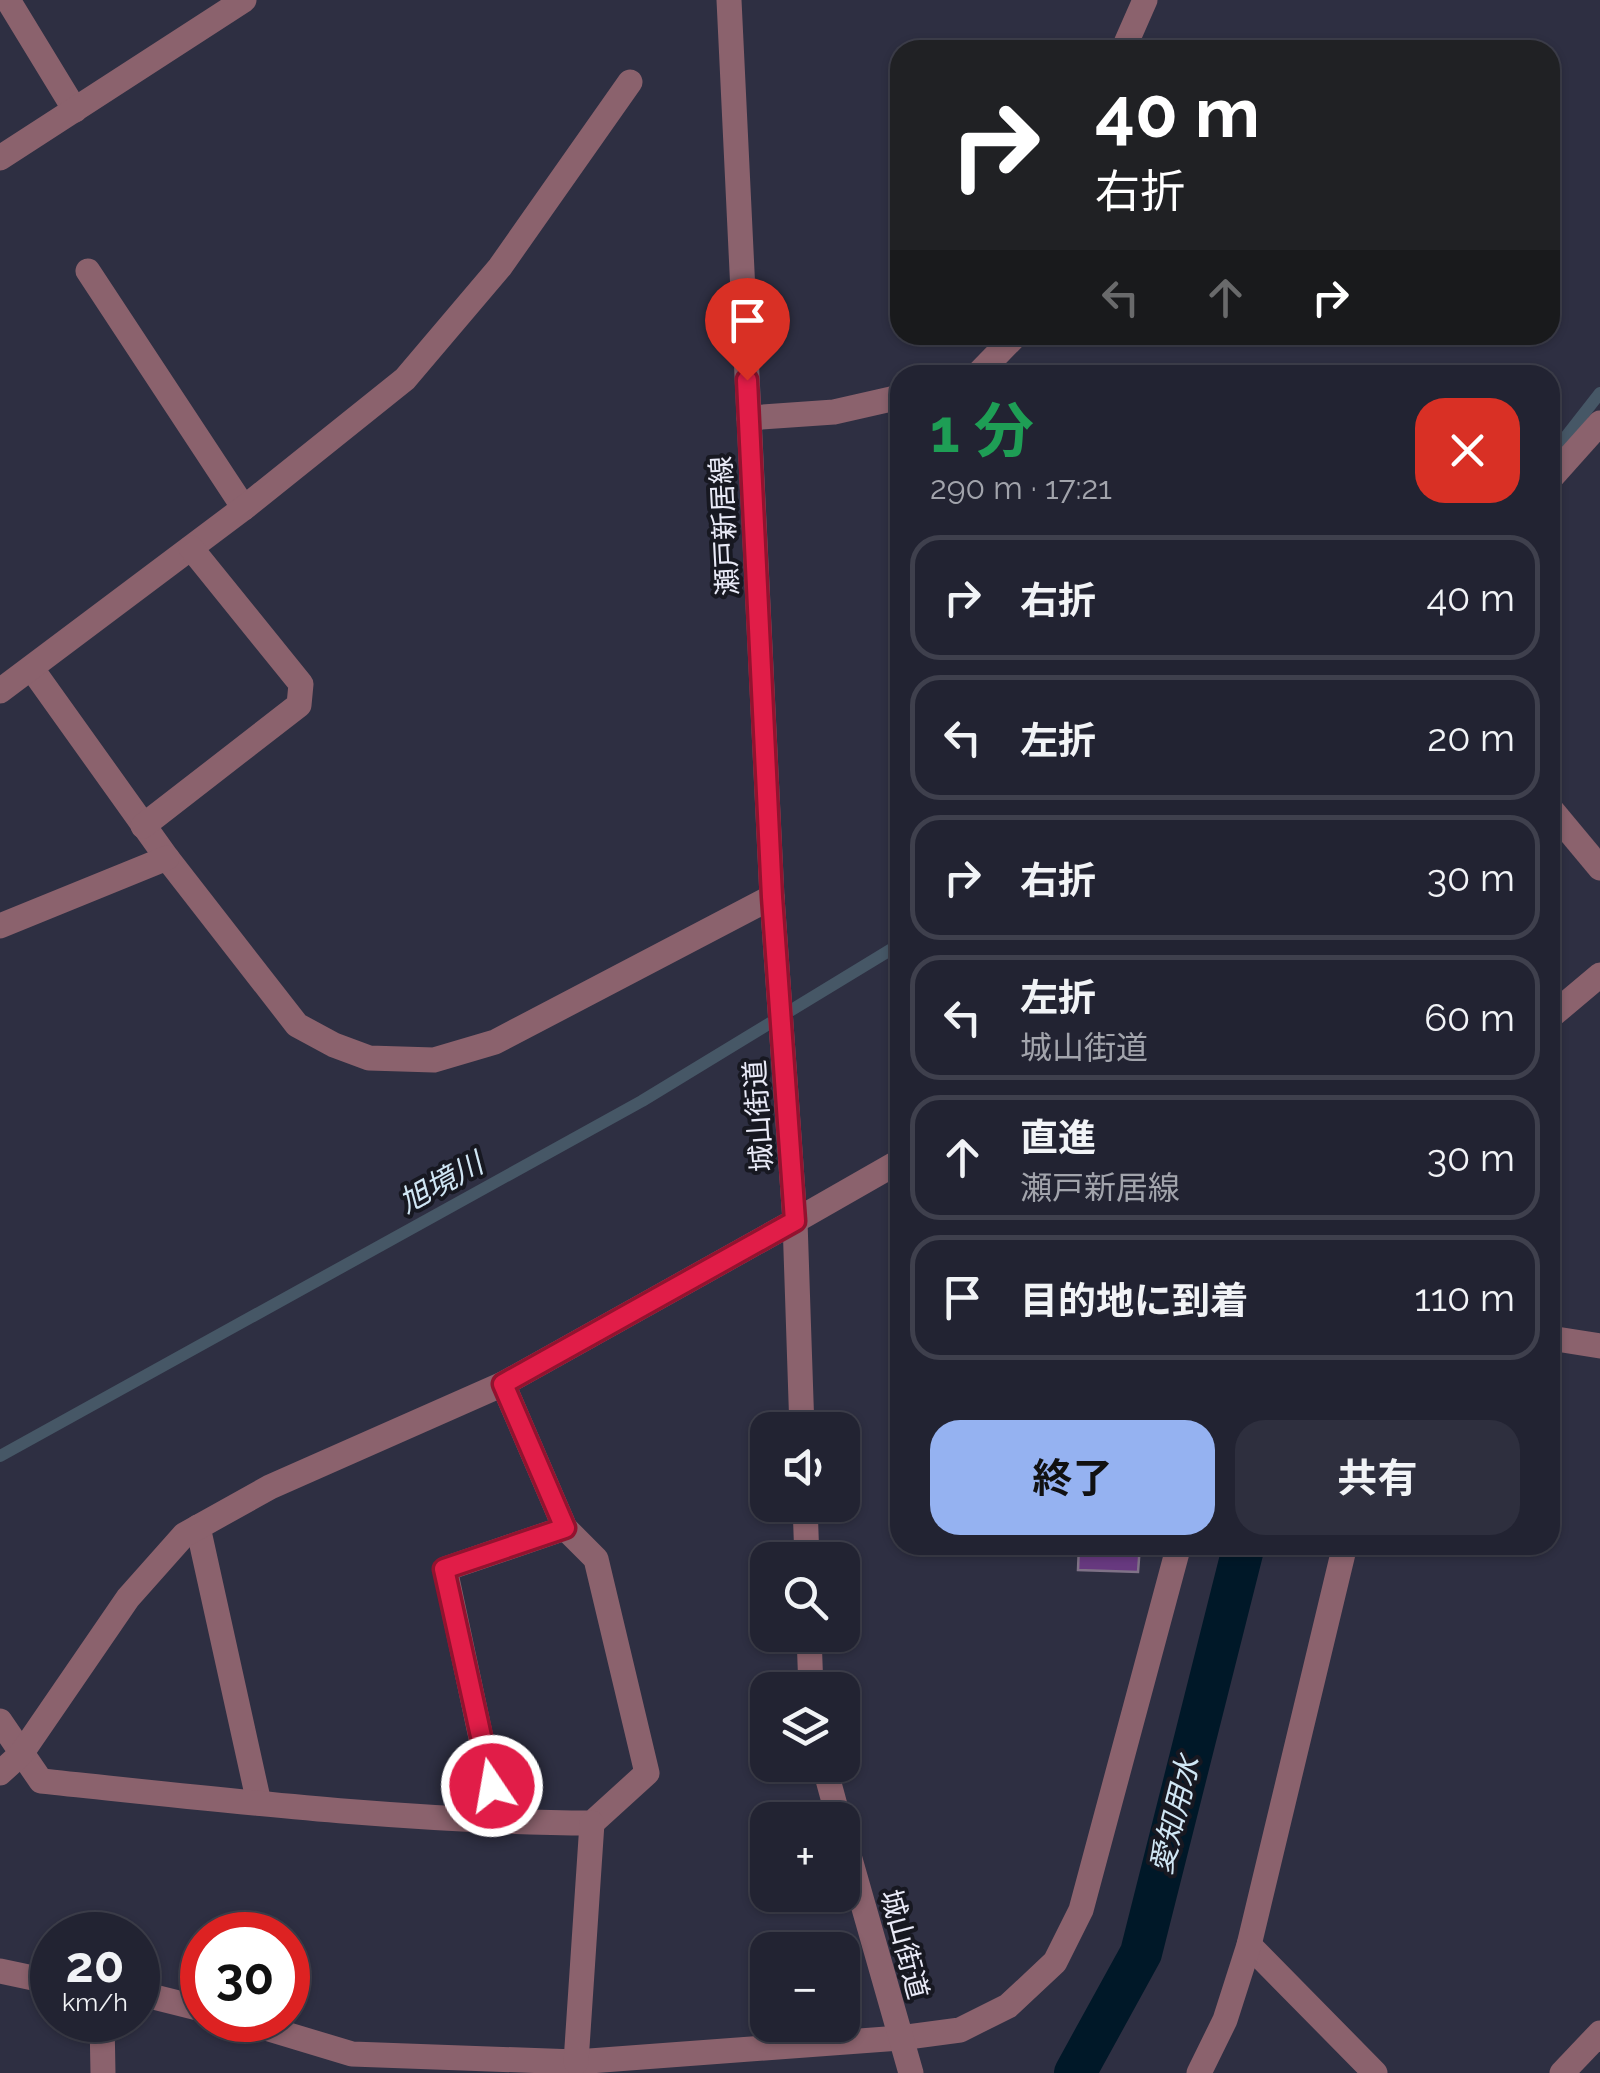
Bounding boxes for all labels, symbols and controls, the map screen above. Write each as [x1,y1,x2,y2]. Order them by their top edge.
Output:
text: 40 m [1095,71,1260,153]
icon: right [930,80,1060,210]
text: 右折 [1095,165,1185,218]
icon: left [1093,270,1148,325]
icon: ahead [1198,270,1253,325]
icon: right [1303,270,1358,325]
pin [705,278,790,381]
icon: arrive [720,293,775,348]
text: 1 分 [930,396,1034,466]
button: close [1415,398,1520,503]
street label: 瀬戸新居線 [704,455,745,597]
text: 290 m · 17:21 [930,469,1112,506]
icon: right [935,570,990,625]
text: 40 m [1426,575,1515,620]
text: 右折 [1020,578,1096,623]
icon: left [935,710,990,765]
text: 20 m [1427,715,1515,760]
text: 左折 [1020,718,1096,763]
icon: right [935,850,990,905]
text: 30 m [1427,855,1515,900]
text: 右折 [1020,858,1096,903]
text: 左折 [1020,975,1096,1020]
icon: left [935,990,990,1045]
text: 60 m [1424,995,1515,1040]
text: 城山街道 [1020,1029,1148,1066]
street label: 城山街道 [738,1059,779,1173]
text: 直進 [1020,1115,1096,1160]
icon: ahead [935,1130,990,1185]
text: 30 m [1427,1135,1515,1180]
water label: 旭境川 [393,1144,491,1220]
text: 瀬戸新居線 [1020,1169,1180,1206]
icon: arrive [935,1270,990,1325]
text: 110 m [1415,1275,1515,1320]
text: 目的地に到着 [1020,1278,1248,1323]
map controls [750,1412,860,2042]
button: sound [750,1412,860,1522]
button: 終了 [930,1420,1215,1535]
button: 共有 [1235,1420,1520,1535]
button: search [750,1542,860,1652]
button: layers [750,1672,860,1782]
position arrow [440,1734,544,1838]
water label: 愛知用水 [1143,1750,1207,1877]
button: + [750,1802,860,1912]
street label: 城山街道 [874,1886,935,2002]
speed limit sign: 30 [180,1912,310,2042]
button: − [750,1932,860,2042]
text: 20 [66,1935,124,1994]
text: km/h [62,1987,128,2017]

